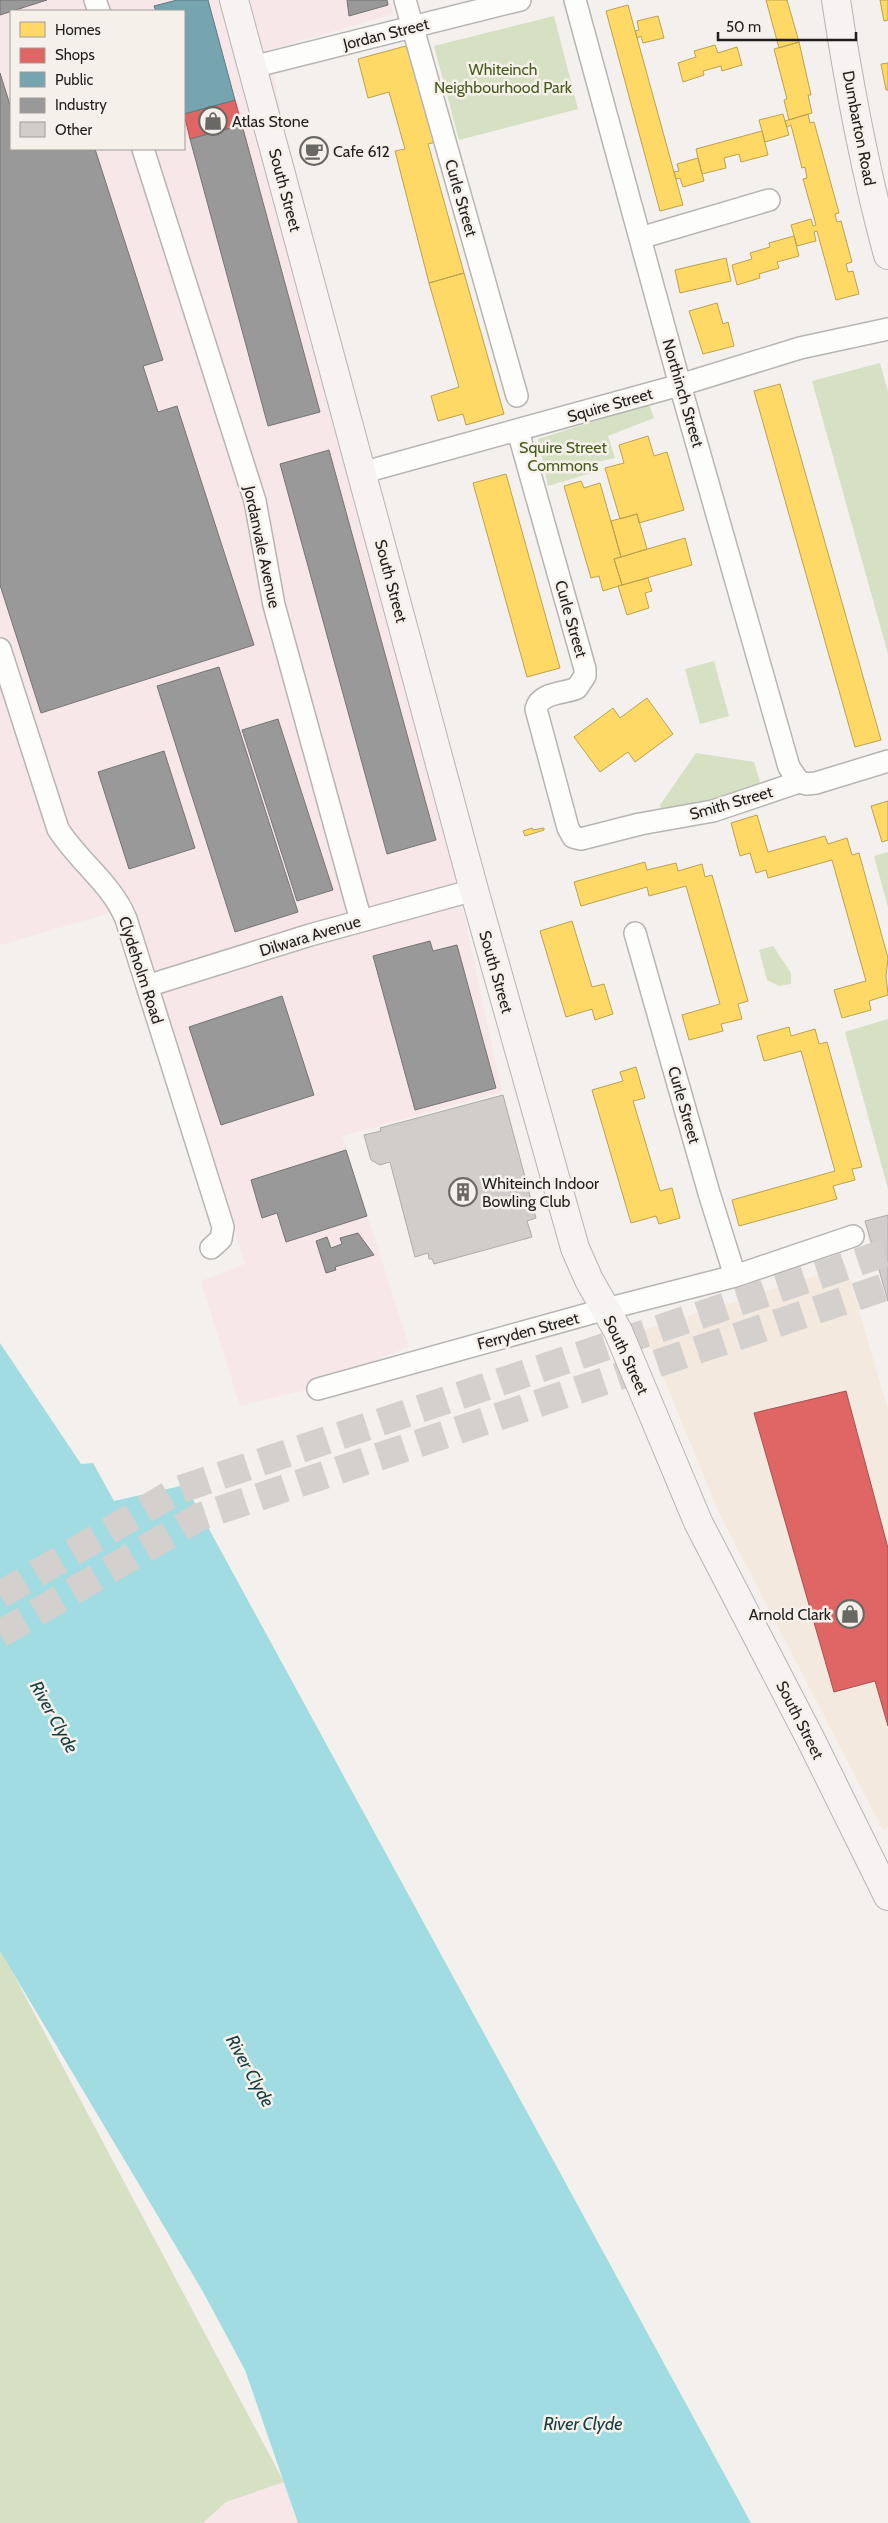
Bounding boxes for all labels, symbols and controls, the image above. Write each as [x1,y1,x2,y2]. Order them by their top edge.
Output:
legend [10,10,185,150]
scale bar [718,10,856,42]
street label: Jordan Street [340,14,431,54]
text: 50 m [726,18,761,36]
text: Homes [55,21,101,39]
text: Shops [55,46,95,64]
park label: Whiteinch Neighbourhood Park [434,60,573,97]
street label: Dumbarton Road [839,69,879,187]
text: Public [55,71,93,89]
text: Industry [55,96,107,114]
shop icon: Atlas Stone [198,106,228,136]
place label: Atlas Stone [232,112,309,131]
text: Other [55,121,92,139]
cafe icon: Cafe 612 [299,136,329,166]
place label: Cafe 612 [333,142,390,161]
street label: South Street [265,146,305,234]
street label: Curle Street [441,157,481,239]
street label: Northinch Street [658,337,708,450]
street label: Squire Street [565,384,655,426]
park label: Squire Street Commons [519,438,608,475]
street label: Jordanvale Avenue [240,483,284,610]
street label: South Street [371,537,411,625]
street label: Curle Street [551,578,591,660]
street label: Smith Street [687,782,775,824]
street label: Dilwara Avenue [257,912,363,960]
street label: Clydeholm Road [115,914,167,1026]
street label: South Street [475,928,517,1016]
street label: Curle Street [664,1064,704,1146]
place label: Whiteinch Indoor Bowling Club [482,1174,600,1211]
building icon: Whiteinch Indoor Bowling Club [448,1177,478,1207]
street label: Ferryden Street [475,1308,582,1354]
street label: South Street [599,1312,653,1398]
shop icon: Arnold Clark [835,1599,865,1629]
place label: Arnold Clark [749,1605,832,1624]
water label: River Clyde [25,1677,83,1757]
street label: South Street [772,1678,828,1763]
water label: River Clyde [221,2031,279,2111]
water label: River Clyde [543,2413,623,2435]

